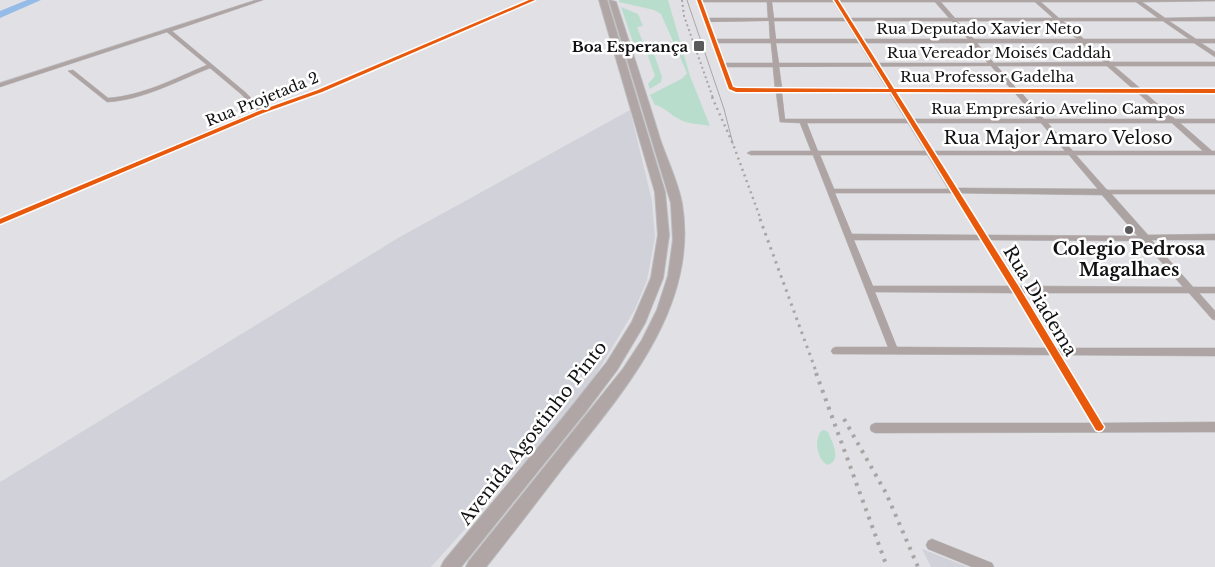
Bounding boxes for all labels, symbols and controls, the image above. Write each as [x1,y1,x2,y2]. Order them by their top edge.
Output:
street label: Rua Deputado Xavier Neto [876,19,1082,38]
place label: Boa Esperança [572,37,688,56]
marker: Boa Esperança [692,39,706,53]
street label: Rua Vereador Moisés Caddah [887,43,1111,62]
street label: Rua Professor Gadelha [900,67,1075,86]
street label: Rua Projetada 2 [203,68,321,130]
street label: Rua Empresário Avelino Campos [931,99,1185,118]
street label: Rua Major Amaro Veloso [944,127,1172,149]
marker: Colegio Pedrosa Magalhaes [1123,224,1135,236]
place label: Colegio Pedrosa Magalhaes [1053,238,1206,281]
street label: Rua Diadema [998,242,1082,360]
street label: Avenida Agostinho Pinto [454,337,612,530]

